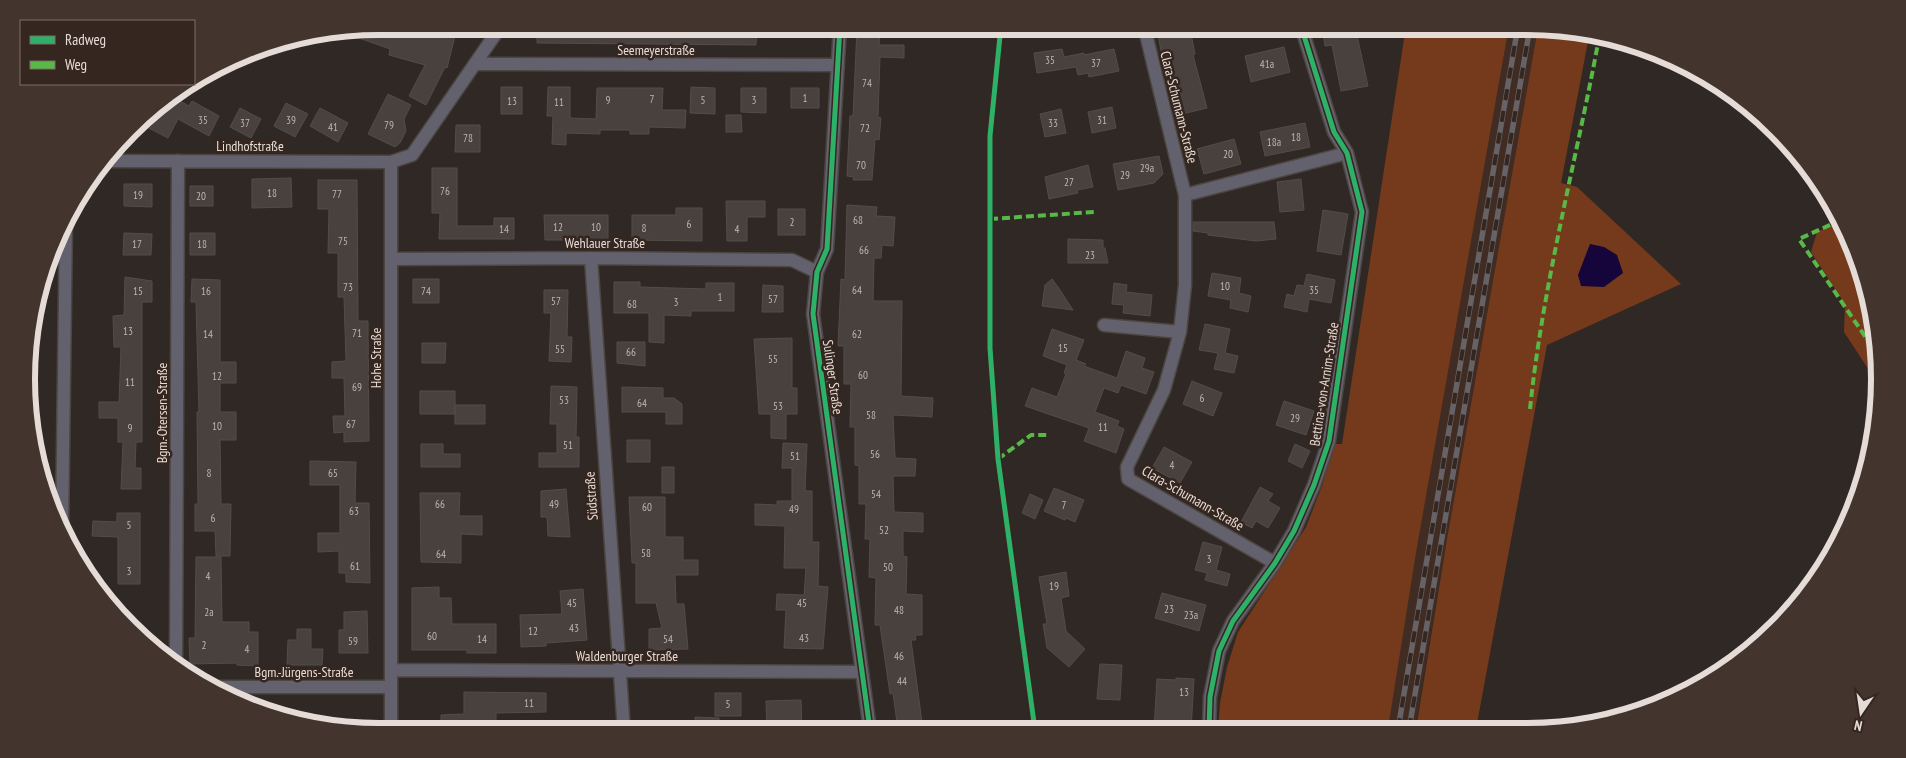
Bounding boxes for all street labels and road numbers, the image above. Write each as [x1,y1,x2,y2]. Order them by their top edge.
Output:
street label: Seemeyerstraße [617,41,695,59]
street label: Clara-Schumann-Straße [1156,49,1202,165]
street label: Lindhofstraße [216,137,284,155]
street label: Wehlauer Straße [565,234,645,252]
street label: Bettina-von-Arnim-Straße [1305,321,1343,447]
street label: Hohe Straße [367,328,385,388]
street label: Sulinger Straße [819,339,847,416]
street label: Bgm.-Otersen-Straße [153,362,171,463]
street label: Clara-Schumann-Straße [1139,461,1247,535]
street label: Südstraße [580,471,602,521]
street label: Waldenburger Straße [576,647,678,665]
street label: Bgm.-Jürgens-Straße [255,663,354,681]

